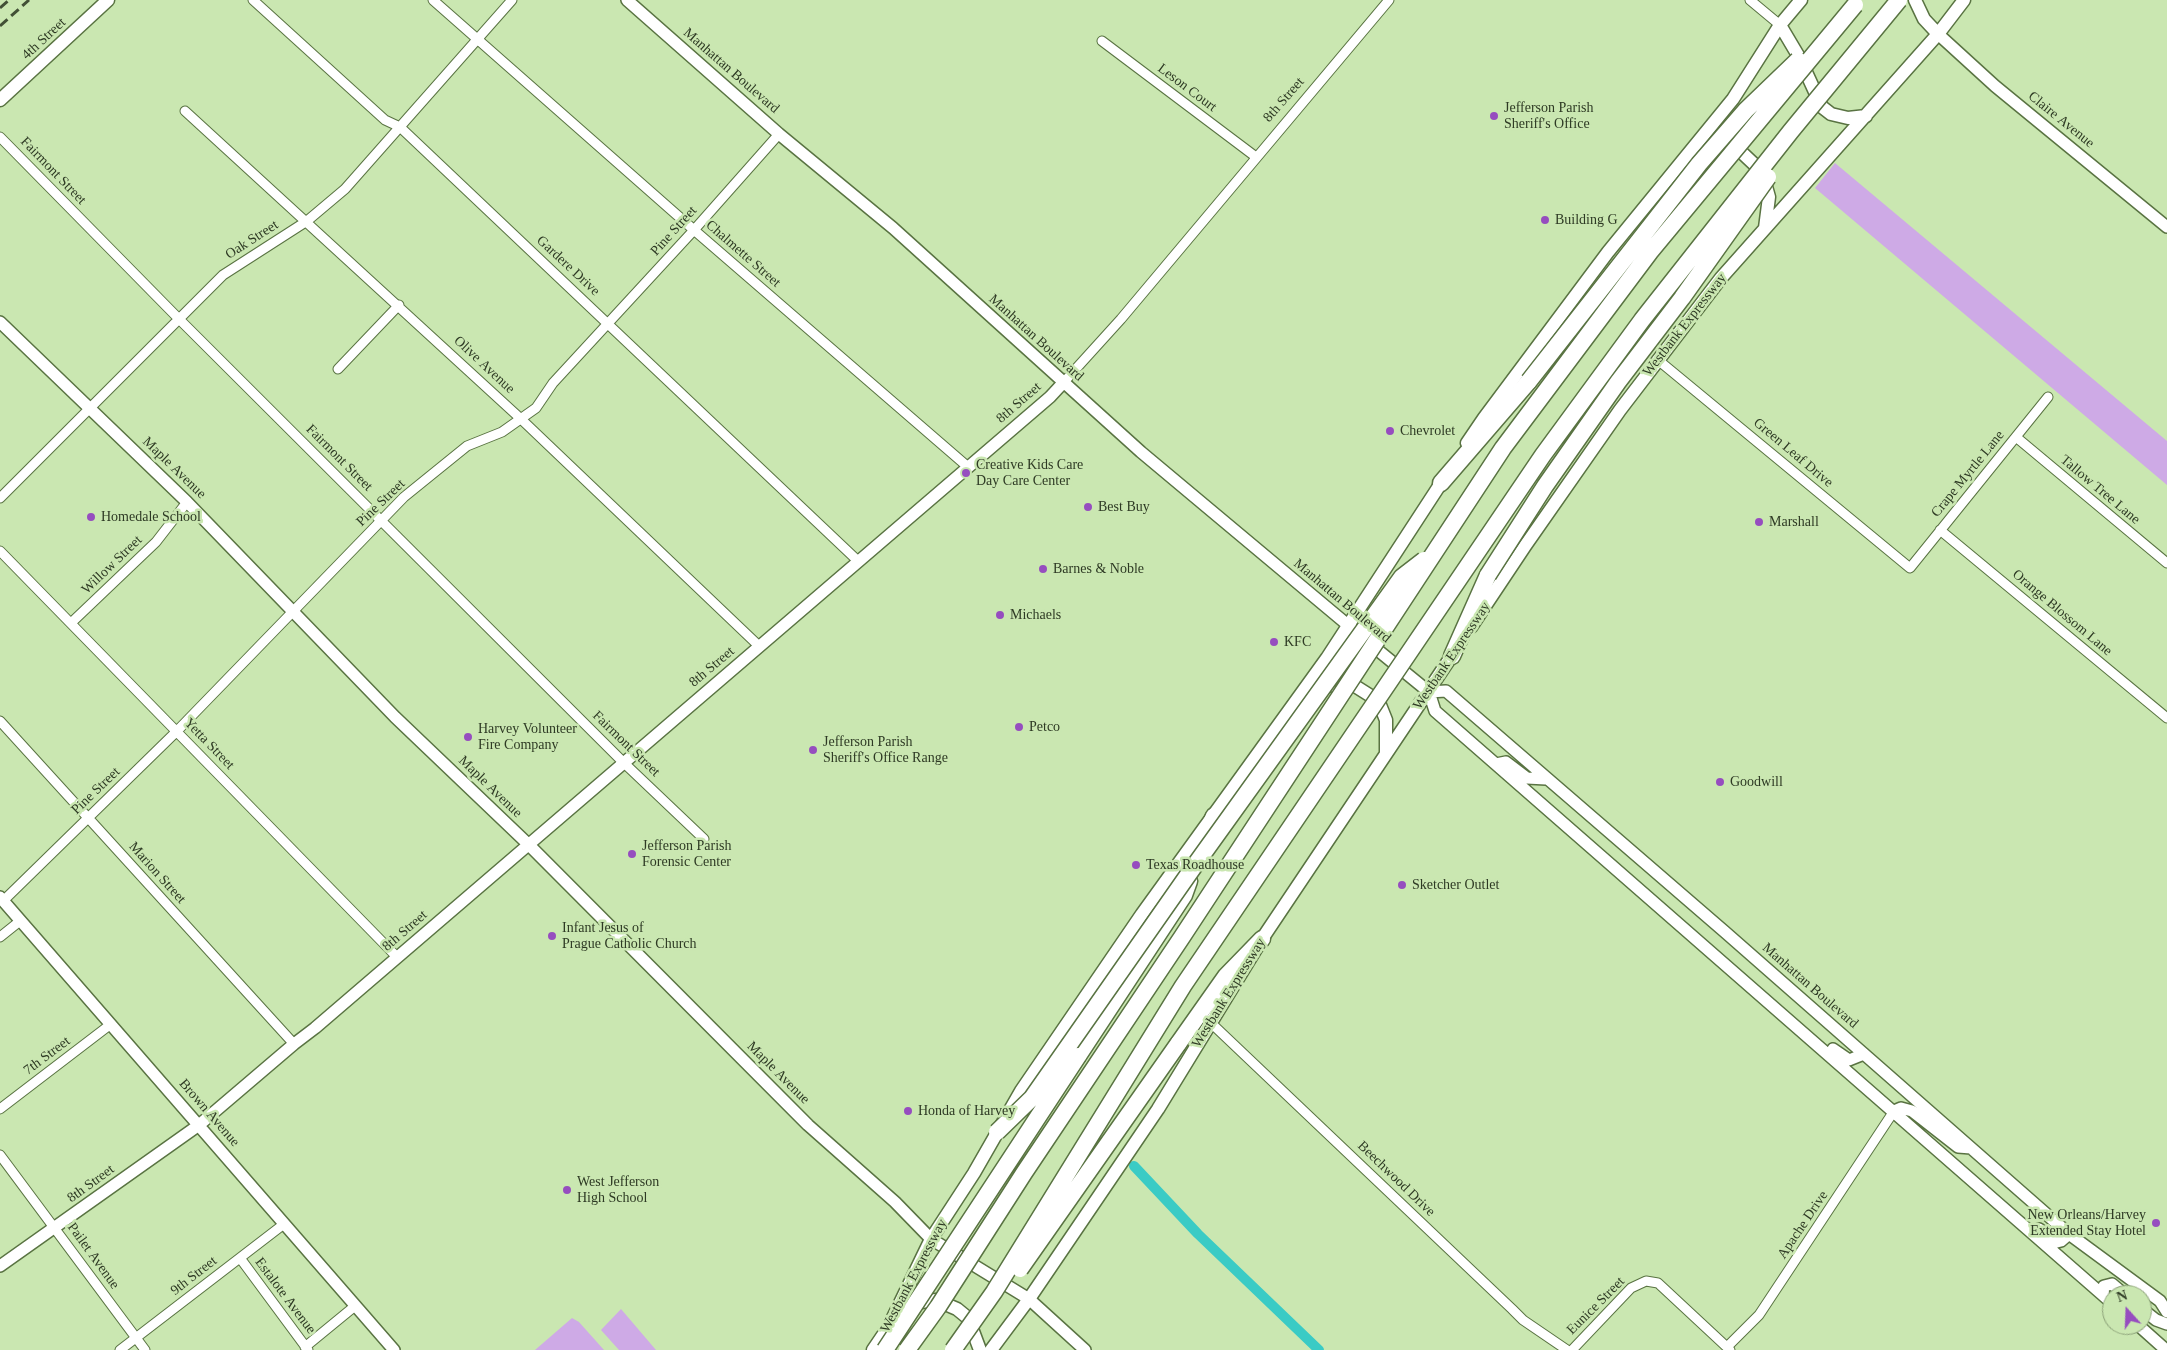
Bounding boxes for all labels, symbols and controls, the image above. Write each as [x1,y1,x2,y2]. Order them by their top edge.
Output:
street label: 4th Street [19,14,69,64]
street label: Manhattan Boulevard [680,25,782,117]
street label: Leson Court [1154,60,1220,116]
street label: 8th Street [1260,74,1308,126]
street label: Claire Avenue [2025,88,2097,152]
place label: Jefferson Parish Sheriff's Office [1504,100,1594,132]
marker: Jefferson Parish Sheriff's Office [1488,110,1500,122]
street label: Fairmont Street [17,134,89,208]
street label: Pine Street [647,203,701,259]
place label: Building G [1555,212,1618,228]
marker: Building G [1539,214,1551,226]
street label: Oak Street [222,217,282,263]
street label: Chalmette Street [702,217,784,291]
street label: Gardere Drive [533,232,603,300]
street label: Westbank Expressway [1640,270,1730,380]
street label: Manhattan Boulevard [985,291,1087,385]
street label: Olive Avenue [450,333,518,397]
street label: 8th Street [993,379,1045,427]
street label: Green Leaf Drive [1750,415,1836,491]
street label: Fairmont Street [302,421,376,495]
place label: Chevrolet [1400,423,1455,439]
marker: Chevrolet [1384,425,1396,437]
street label: Crape Myrtle Lane [1928,427,2008,521]
street label: Maple Avenue [139,434,209,502]
street label: Tallow Tree Lane [2057,452,2143,528]
place label: Creative Kids Care Day Care Center [976,457,1083,490]
marker: Creative Kids Care Day Care Center [960,467,972,479]
street label: Pine Street [353,476,409,530]
place label: Best Buy [1098,499,1150,515]
marker: Best Buy [1082,501,1094,513]
place label: Homedale School [101,509,201,525]
marker: Homedale School [85,511,97,523]
place label: Marshall [1769,514,1819,530]
marker: Marshall [1753,516,1765,528]
street label: Willow Street [78,532,146,598]
street label: Manhattan Boulevard [1290,555,1394,647]
place label: Barnes & Noble [1053,561,1144,577]
marker: Barnes & Noble [1037,563,1049,575]
street label: Orange Blossom Lane [2009,566,2115,660]
street label: Westbank Expressway [1410,599,1494,713]
place label: Michaels [1010,607,1061,623]
marker: Michaels [994,609,1006,621]
place label: KFC [1284,634,1311,650]
marker: KFC [1268,636,1280,648]
street label: 8th Street [686,643,738,691]
street label: Fairmont Street [589,708,663,780]
street label: Yetta Street [180,715,238,773]
place label: Petco [1029,719,1060,735]
place label: Harvey Volunteer Fire Company [478,721,577,754]
marker: Petco [1013,721,1025,733]
marker: Harvey Volunteer Fire Company [462,731,474,743]
place label: Jefferson Parish Sheriff's Office Range [823,734,948,766]
marker: Jefferson Parish Sheriff's Office Range [807,744,819,756]
street label: Maple Avenue [455,753,525,821]
street label: Pine Street [68,764,124,818]
place label: Goodwill [1730,774,1783,790]
marker: Goodwill [1714,776,1726,788]
place label: Jefferson Parish Forensic Center [642,838,732,870]
street label: Marion Street [125,839,189,907]
marker: Jefferson Parish Forensic Center [626,848,638,860]
place label: Texas Roadhouse [1146,857,1244,873]
marker: Texas Roadhouse [1130,859,1142,871]
place label: Sketcher Outlet [1412,877,1499,893]
marker: Sketcher Outlet [1396,879,1408,891]
street label: 8th Street [379,907,431,955]
place label: Infant Jesus of Prague Catholic Church [562,920,697,952]
marker: Infant Jesus of Prague Catholic Church [546,930,558,942]
street label: Westbank Expressway [1188,935,1270,1051]
street label: Manhattan Boulevard [1759,940,1861,1032]
street label: 7th Street [20,1033,74,1079]
street label: Maple Avenue [743,1038,813,1108]
street label: Brown Avenue [175,1076,243,1150]
place label: Honda of Harvey [918,1103,1015,1119]
marker: Honda of Harvey [902,1105,914,1117]
street label: Beechwood Drive [1354,1138,1438,1220]
street label: 8th Street [64,1161,118,1207]
place label: West Jefferson High School [577,1174,659,1206]
marker: West Jefferson High School [561,1184,573,1196]
street label: Apache Drive [1774,1188,1832,1262]
place label: New Orleans/Harvey Extended Stay Hotel [2027,1207,2146,1240]
street label: Westbank Expressway [877,1216,951,1336]
marker: New Orleans/Harvey Extended Stay Hotel [2150,1217,2162,1229]
street label: Pailet Avenue [63,1220,123,1292]
street label: 9th Street [168,1253,220,1299]
street label: Estalote Avenue [251,1255,319,1337]
street label: Eunice Street [1564,1274,1628,1338]
north arrow [2102,1285,2152,1335]
text: N [2115,1288,2129,1305]

